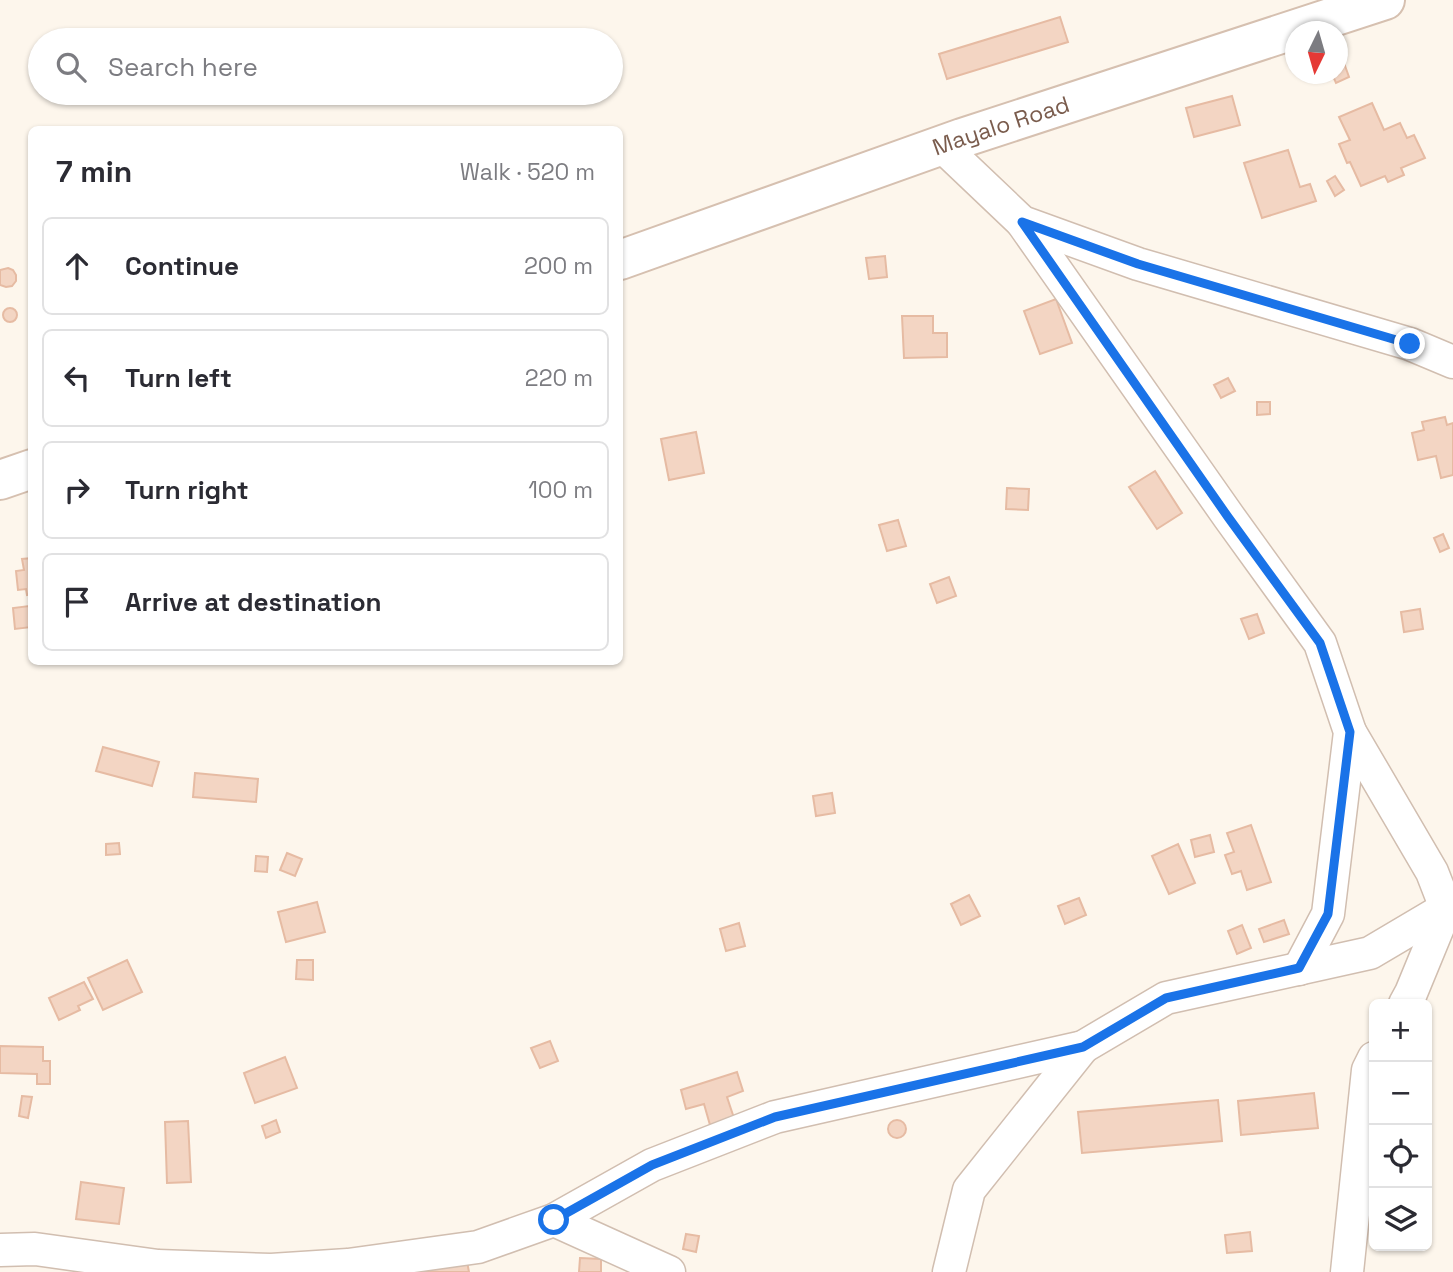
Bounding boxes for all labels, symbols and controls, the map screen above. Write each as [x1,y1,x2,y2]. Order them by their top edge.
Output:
north arrow [1285,21,1348,84]
search box [28,28,623,105]
icon: search [52,48,90,86]
text: Search here [108,50,258,84]
street label: Mayalo Road [928,89,1073,162]
text: 7 min [56,152,132,191]
text: Walk · 520 m [460,157,595,187]
icon: ahead [58,247,96,285]
text: Continue [125,249,239,283]
text: 200 m [524,251,593,281]
route end [1394,328,1425,359]
icon: left [58,359,96,397]
text: Turn left [125,361,232,395]
text: 220 m [525,363,593,393]
icon: right [58,471,96,509]
text: Turn right [125,473,249,507]
text: 100 m [528,475,593,505]
icon: arrive [58,583,96,621]
text: Arrive at destination [125,585,382,619]
map controls [1369,999,1432,1251]
button: + [1369,999,1432,1062]
button: − [1369,1062,1432,1125]
button: locate [1369,1125,1432,1188]
button: layers [1369,1188,1432,1251]
route start [538,1204,569,1235]

